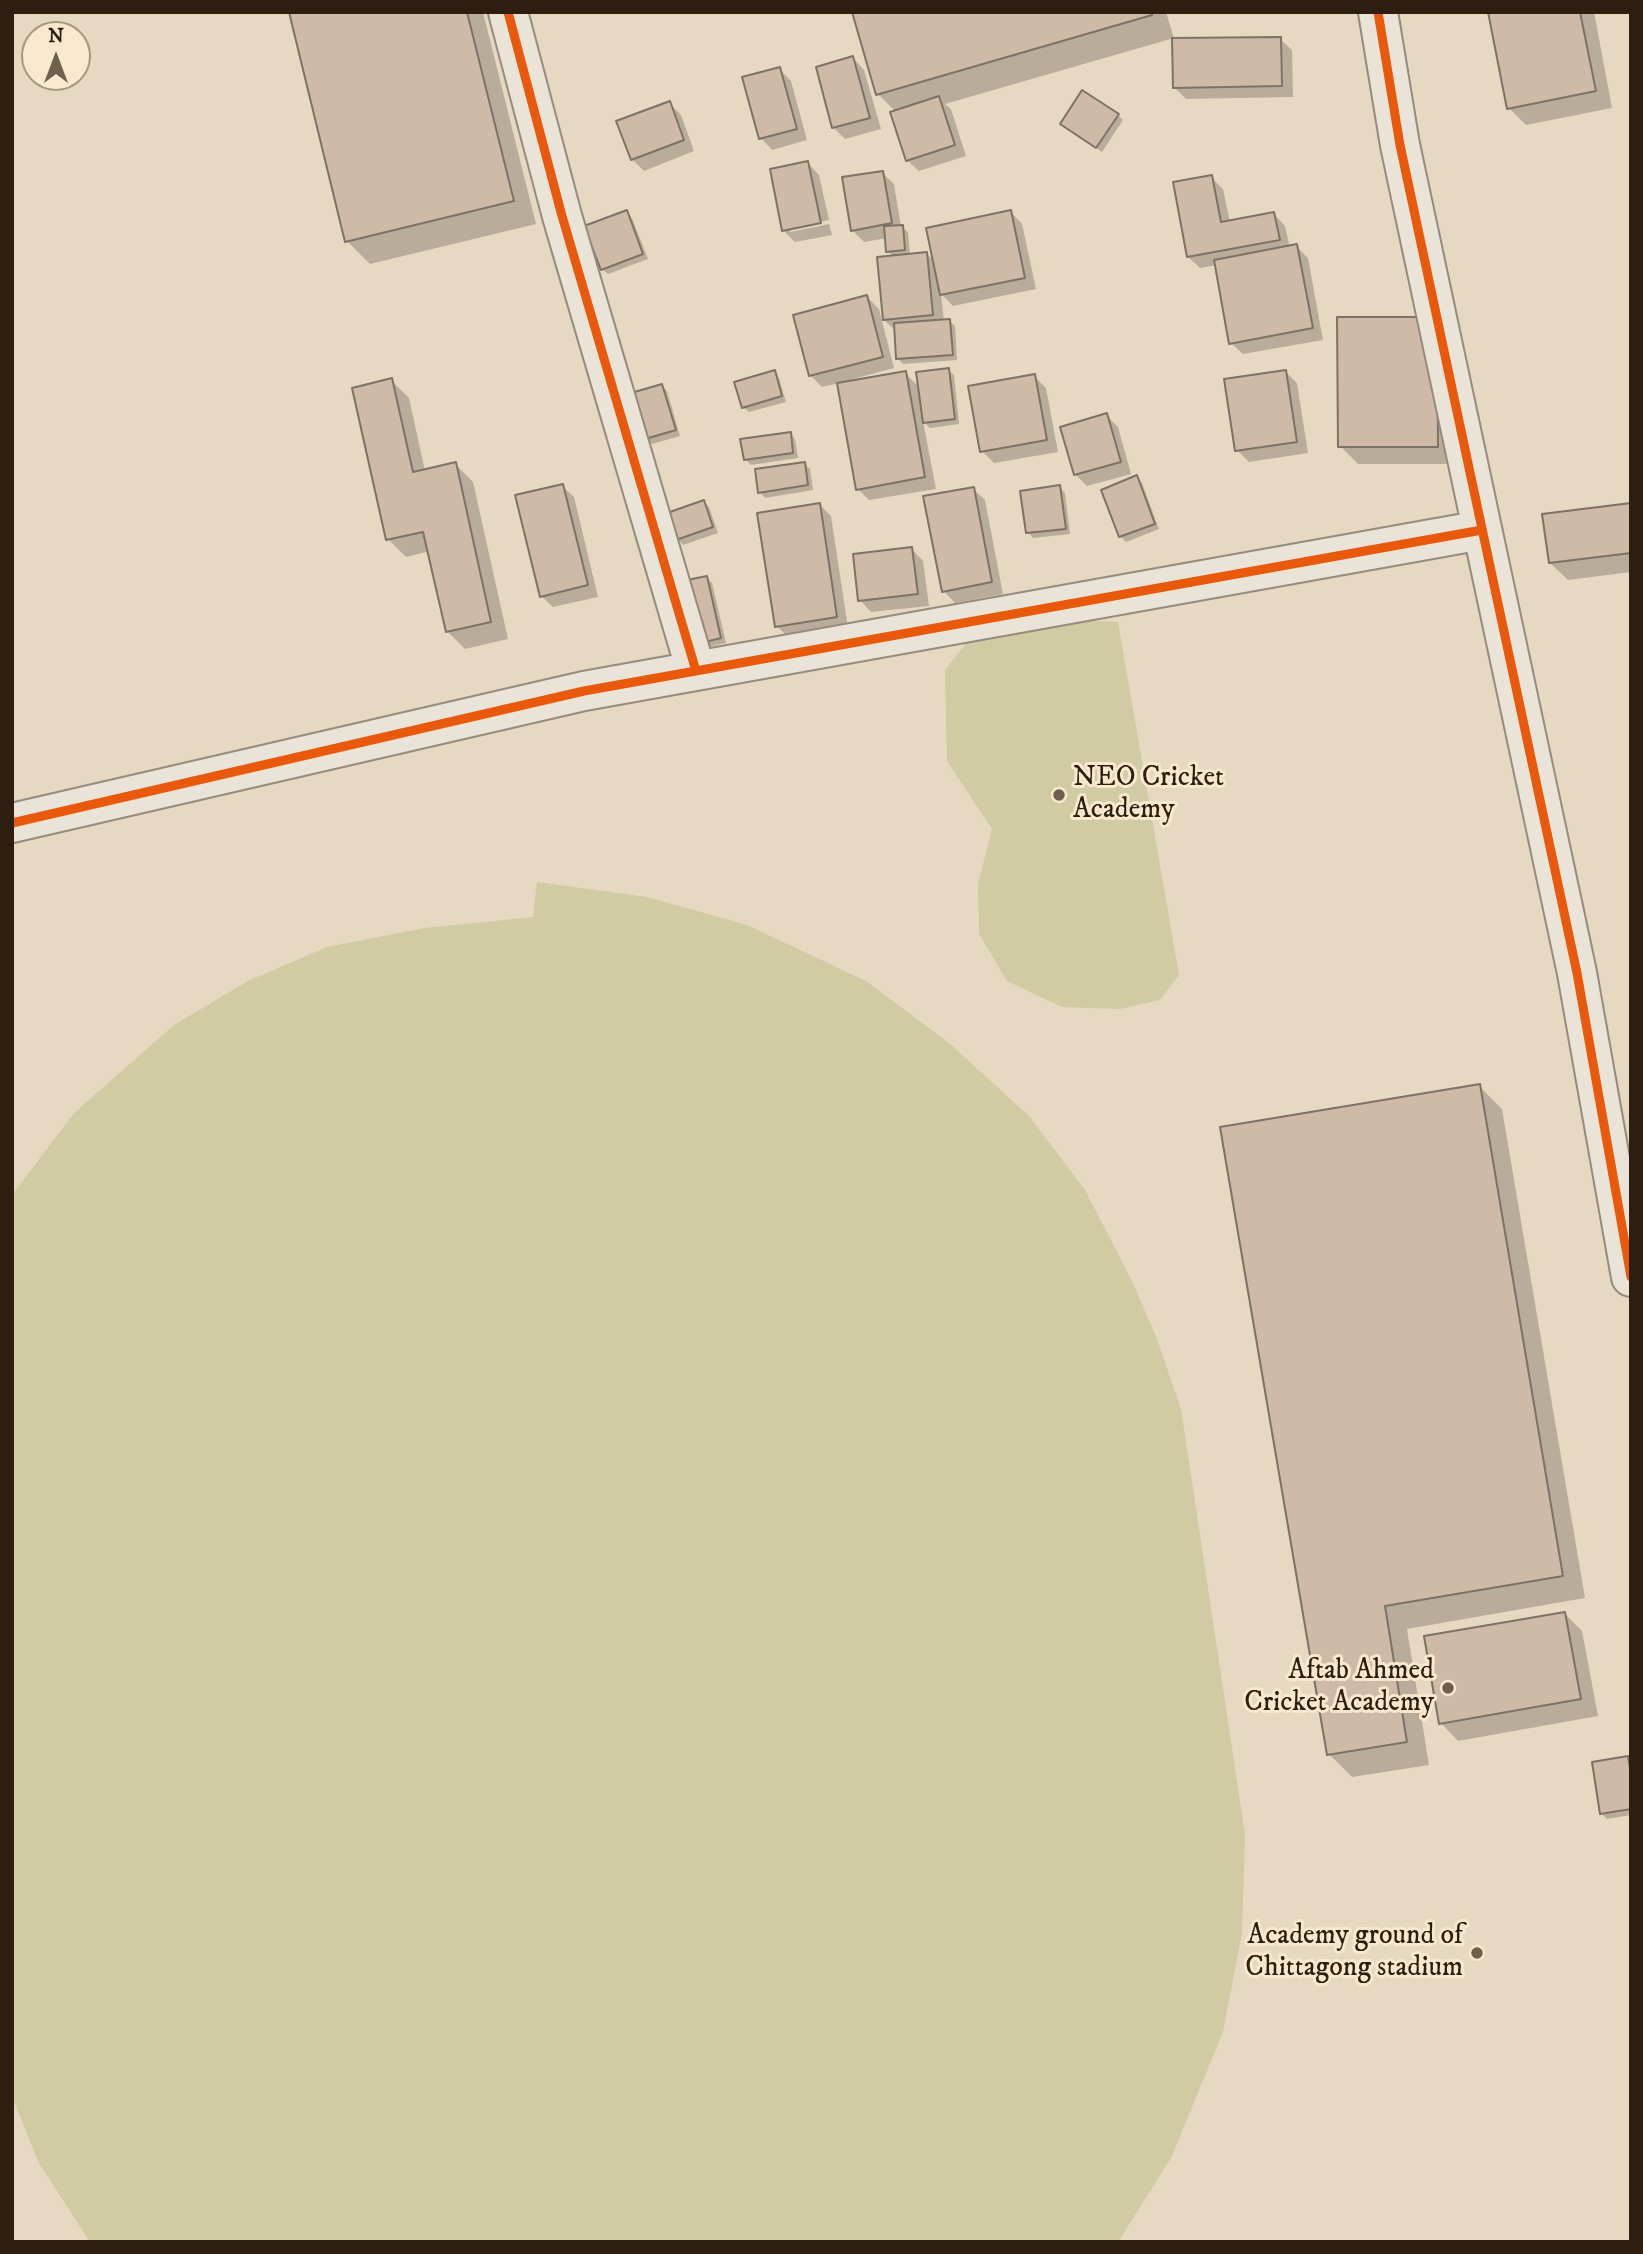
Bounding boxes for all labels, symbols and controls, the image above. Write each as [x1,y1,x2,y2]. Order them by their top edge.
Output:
north arrow [21,21,91,91]
text: N [48,25,64,48]
place label: NEO Cricket Academy [1073,762,1224,828]
marker: NEO Cricket Academy [1051,787,1067,803]
place label: Aftab Ahmed Cricket Academy [1244,1655,1434,1721]
marker: Aftab Ahmed Cricket Academy [1440,1680,1456,1696]
place label: Academy ground of Chittagong stadium [1245,1920,1463,1986]
marker: Academy ground of Chittagong stadium [1469,1945,1485,1961]

